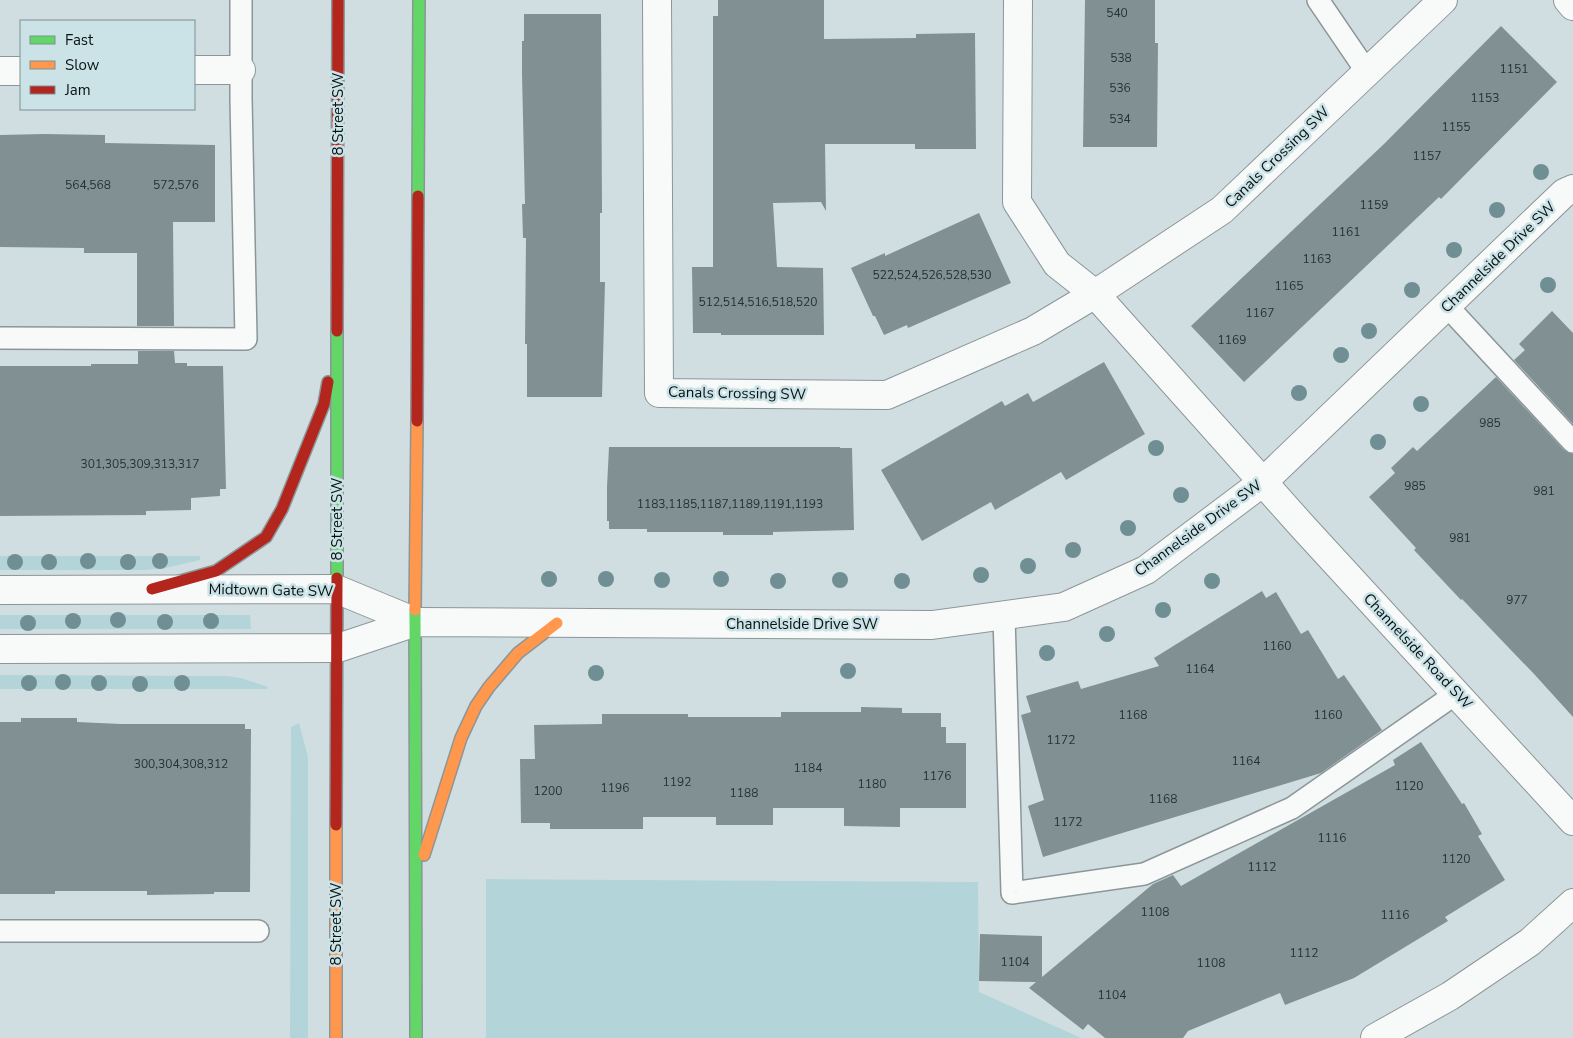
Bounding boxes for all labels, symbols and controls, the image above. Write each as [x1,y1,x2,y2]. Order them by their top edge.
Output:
house number: 540 [1106,5,1128,21]
legend [20,20,195,110]
text: Fast [65,30,94,50]
house number: 538 [1110,50,1132,66]
text: Slow [65,55,100,75]
house number: 1151 [1500,61,1528,77]
street label: 8 Street SW [328,72,348,156]
text: Jam [64,80,91,100]
house number: 536 [1109,80,1131,96]
house number: 1153 [1471,90,1499,106]
street label: Canals Crossing SW [1220,102,1334,212]
house number: 534 [1109,111,1131,127]
house number: 1155 [1442,119,1470,135]
house number: 1157 [1413,148,1441,164]
house number: 564,568 [65,177,111,193]
house number: 572,576 [153,177,199,193]
house number: 1159 [1360,197,1388,213]
street label: Channelside Drive SW [1436,197,1560,317]
house number: 1161 [1332,224,1360,240]
house number: 1163 [1303,251,1331,267]
house number: 522,524,526,528,530 [873,267,991,283]
house number: 1165 [1275,278,1303,294]
house number: 512,514,516,518,520 [699,294,817,310]
house number: 1167 [1246,305,1274,321]
house number: 1169 [1218,332,1246,348]
street label: Canals Crossing SW [668,382,807,404]
house number: 985 [1479,415,1501,431]
house number: 301,305,309,313,317 [81,456,199,472]
street label: Channelside Drive SW [1131,475,1266,581]
street label: 8 Street SW [327,477,347,561]
house number: 985 [1404,478,1426,494]
house number: 981 [1533,483,1555,499]
house number: 1183,1185,1187,1189,1191,1193 [637,496,823,512]
house number: 981 [1449,530,1471,546]
street label: Midtown Gate SW [208,579,334,601]
street label: Channelside Road SW [1359,589,1477,714]
house number: 977 [1506,592,1528,608]
street label: Channelside Drive SW [726,614,879,634]
house number: 1160 [1263,638,1291,654]
house number: 1164 [1186,661,1214,677]
house number: 1168 [1119,707,1147,723]
house number: 1160 [1314,707,1342,723]
house number: 1172 [1047,732,1075,748]
house number: 1164 [1232,753,1260,769]
house number: 300,304,308,312 [134,756,228,772]
house number: 1184 [794,760,822,776]
house number: 1176 [923,768,951,784]
house number: 1192 [663,774,691,790]
house number: 1180 [858,776,886,792]
house number: 1120 [1395,778,1423,794]
house number: 1196 [601,780,629,796]
house number: 1200 [534,783,562,799]
house number: 1188 [730,785,758,801]
house number: 1168 [1149,791,1177,807]
house number: 1172 [1054,814,1082,830]
house number: 1116 [1318,830,1346,846]
house number: 1120 [1442,851,1470,867]
house number: 1112 [1248,859,1276,875]
street label: 8 Street SW [326,882,346,966]
house number: 1108 [1141,904,1169,920]
house number: 1116 [1381,907,1409,923]
house number: 1112 [1290,945,1318,961]
house number: 1104 [1001,954,1029,970]
house number: 1108 [1197,955,1225,971]
house number: 1104 [1098,987,1126,1003]

